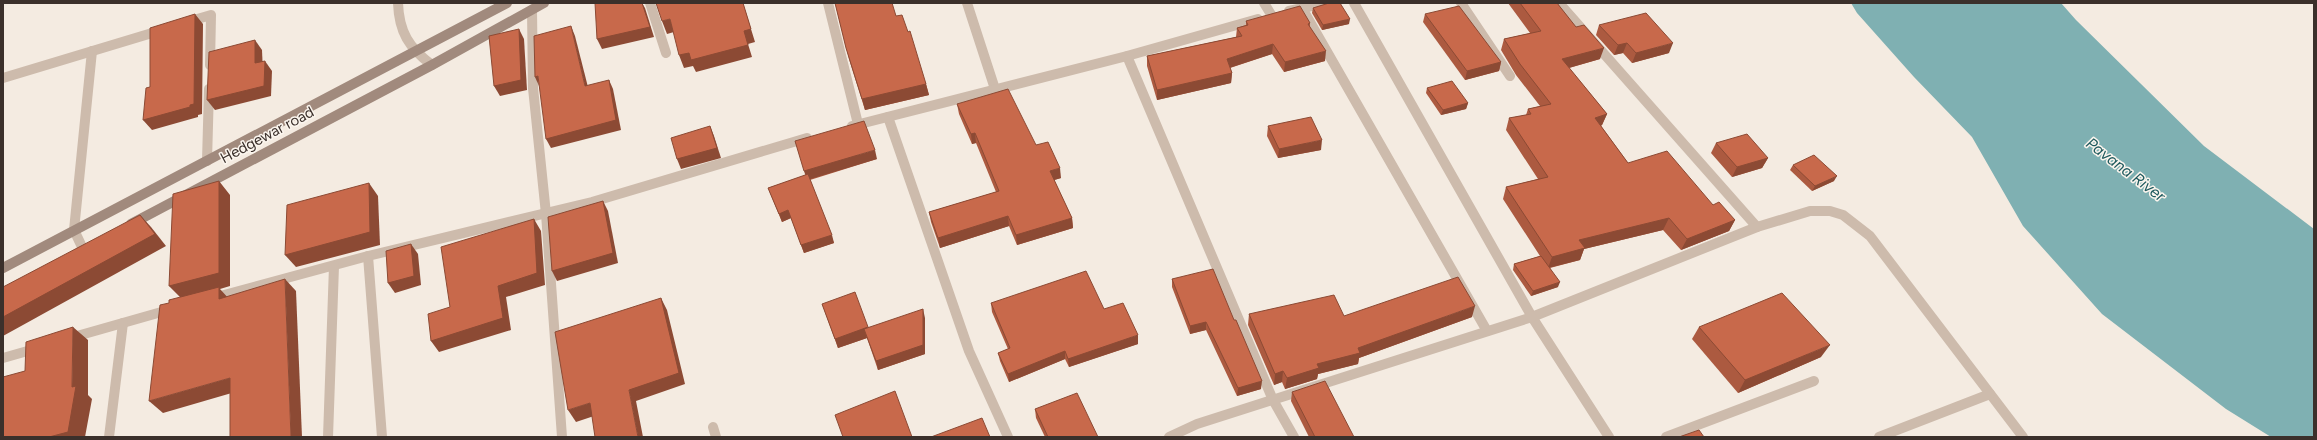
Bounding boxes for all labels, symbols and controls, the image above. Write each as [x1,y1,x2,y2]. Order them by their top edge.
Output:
street label: Hedgewar road [217,103,317,167]
water label: Pavana River [2082,133,2170,206]

